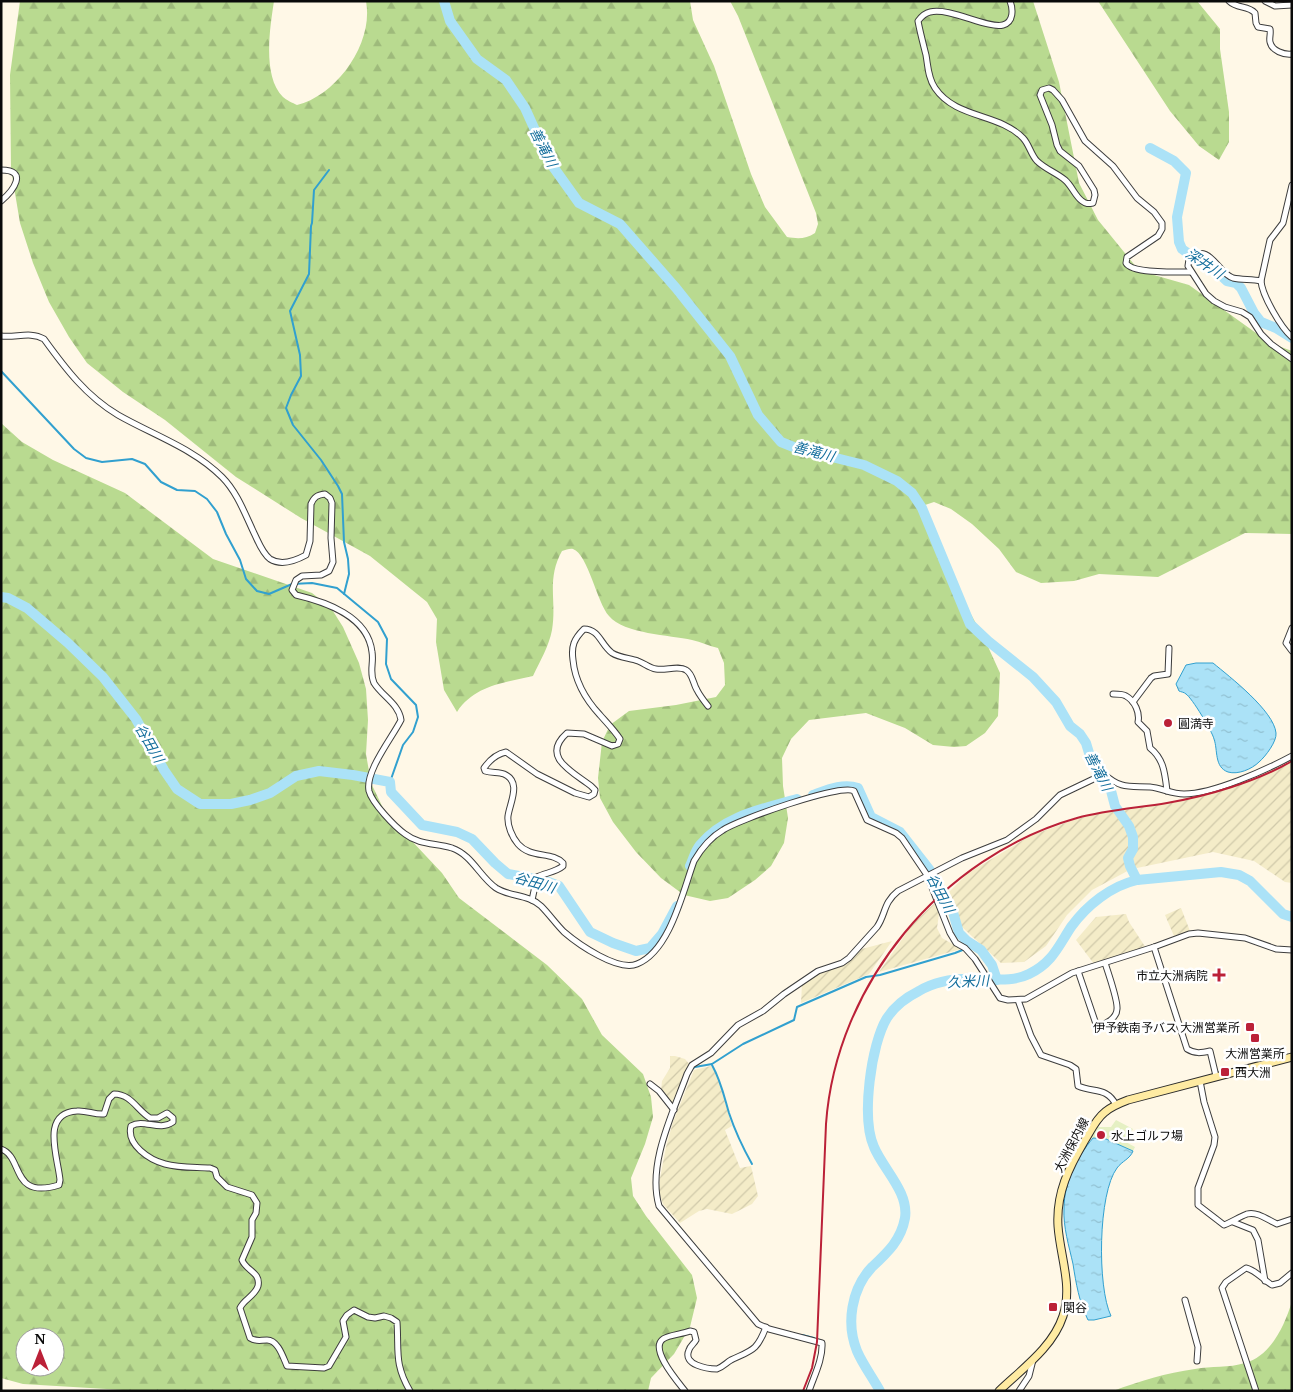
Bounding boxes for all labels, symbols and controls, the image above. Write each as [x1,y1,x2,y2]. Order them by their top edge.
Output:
water label: 善滝川 [526,124,563,172]
water label: 深井川 [1182,243,1229,284]
water label: 善滝川 [791,436,839,466]
place label: 圓満寺 [1178,715,1214,732]
marker: 圓満寺 [1162,717,1174,729]
water label: 谷田川 [131,720,170,768]
water label: 善滝川 [1081,748,1118,796]
water label: 谷田川 [512,867,560,897]
water label: 谷田川 [923,870,960,918]
place label: 市立大洲病院 [1136,967,1208,984]
marker: 市立大洲病院 [1212,968,1226,982]
water label: 久米川 [947,970,991,992]
place label: 伊予鉄南予バス 大洲営業所 [1093,1019,1240,1036]
marker: 伊予鉄南予バス 大洲営業所 [1244,1021,1256,1033]
marker: 大洲営業所 [1249,1032,1261,1044]
place label: 大洲営業所 [1225,1045,1285,1062]
place label: 西大洲 [1235,1064,1271,1081]
marker: 西大洲 [1219,1066,1231,1078]
street label: 大洲保内線 [1049,1115,1093,1175]
place label: 水上ゴルフ場 [1111,1127,1183,1144]
marker: 水上ゴルフ場 [1095,1129,1107,1141]
place label: 関谷 [1063,1299,1087,1316]
marker: 関谷 [1047,1301,1059,1313]
north arrow [15,1327,65,1377]
text: N [34,1329,46,1348]

